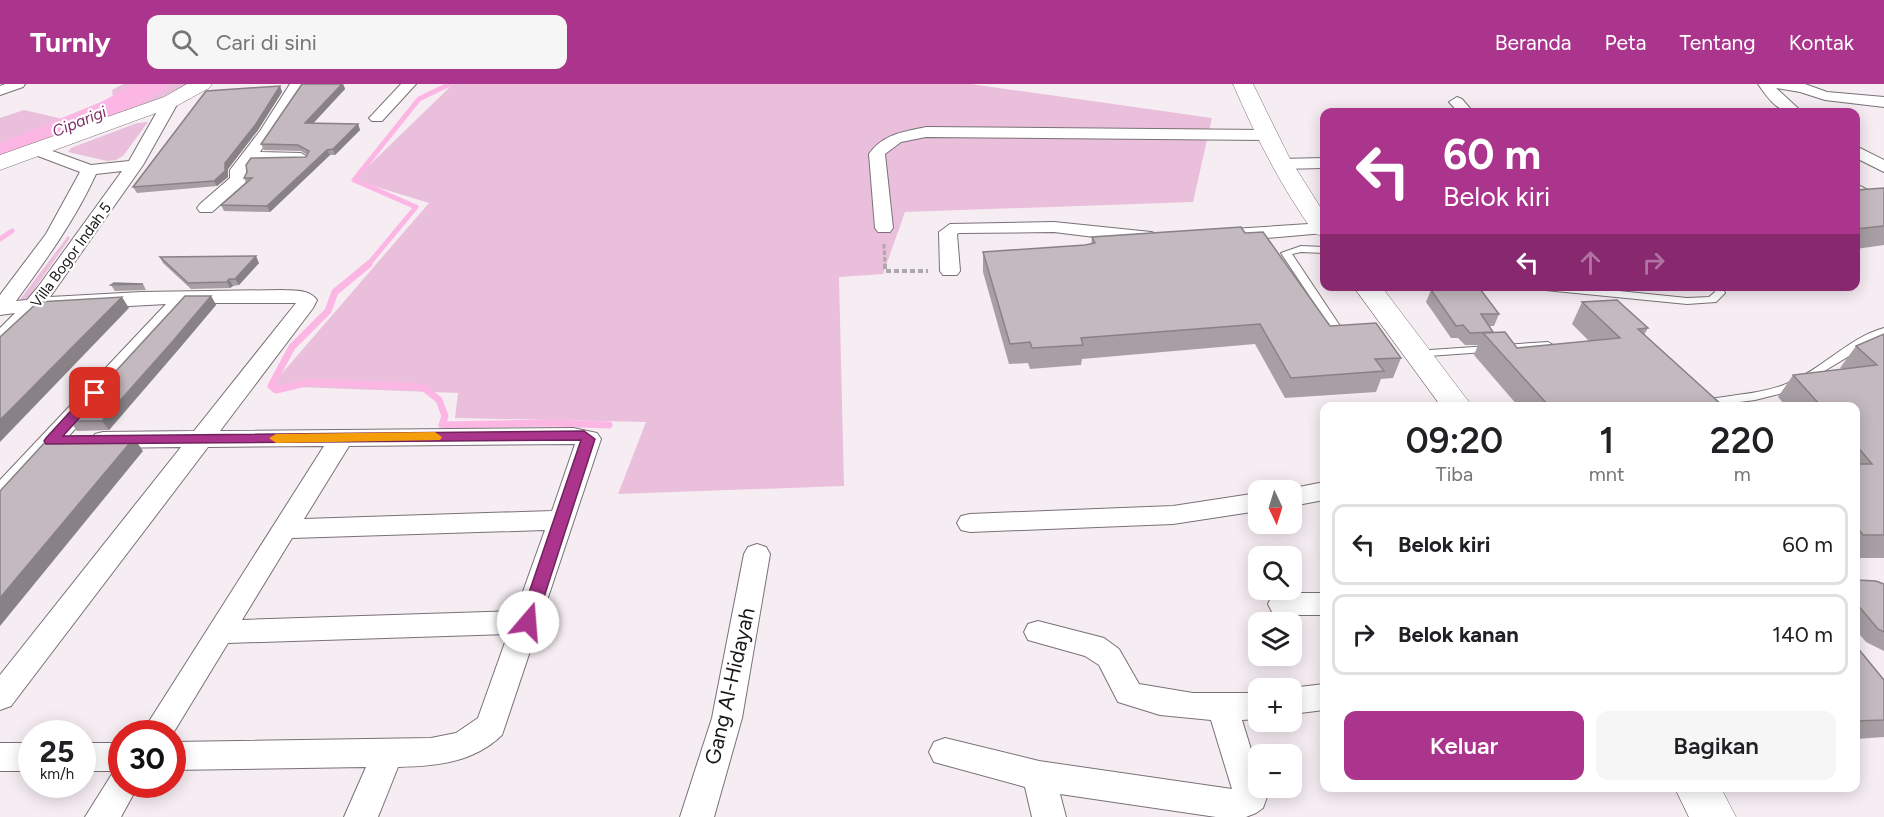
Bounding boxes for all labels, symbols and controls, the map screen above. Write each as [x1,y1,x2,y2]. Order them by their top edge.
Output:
search box [147,15,567,69]
text: Turnly [30,25,111,59]
icon: search [168,26,201,59]
text: Cari di sini [216,29,317,56]
text: Beranda [1495,30,1572,55]
text: Peta [1605,30,1647,55]
text: Tentang [1680,30,1756,55]
text: Kontak [1789,30,1854,55]
water label: Ciparigi [49,102,109,141]
text: 60 m [1443,129,1541,180]
icon: left [1344,132,1422,210]
text: Belok kiri [1443,180,1550,213]
street label: Villa Bogor Indah 5 [27,199,115,311]
icon: left [1511,246,1544,279]
icon: ahead [1574,246,1607,279]
icon: right [1637,246,1670,279]
pin [69,367,120,418]
icon: arrive [78,376,111,409]
text: 09:20 [1406,419,1503,462]
text: 1 [1599,419,1614,462]
text: 220 [1710,419,1774,462]
text: Tiba [1436,462,1473,486]
text: mnt [1589,462,1625,486]
text: m [1734,462,1751,486]
north arrow [1248,480,1302,534]
map controls [1248,480,1302,798]
icon: left [1347,528,1380,561]
text: Belok kiri [1398,531,1491,558]
text: 60 m [1782,531,1833,558]
button: search [1248,546,1302,600]
position arrow [496,590,560,654]
street label: Gang Al-Hidayah [699,605,760,767]
button: layers [1248,612,1302,666]
icon: right [1347,618,1380,651]
text: Belok kanan [1398,621,1519,648]
text: 140 m [1772,621,1833,648]
button: + [1248,678,1302,732]
button: Keluar [1344,711,1584,780]
button: Bagikan [1596,711,1836,780]
speed limit sign: 30 [108,720,186,798]
text: 25 [40,733,74,770]
button: − [1248,744,1302,798]
text: km/h [40,765,74,783]

